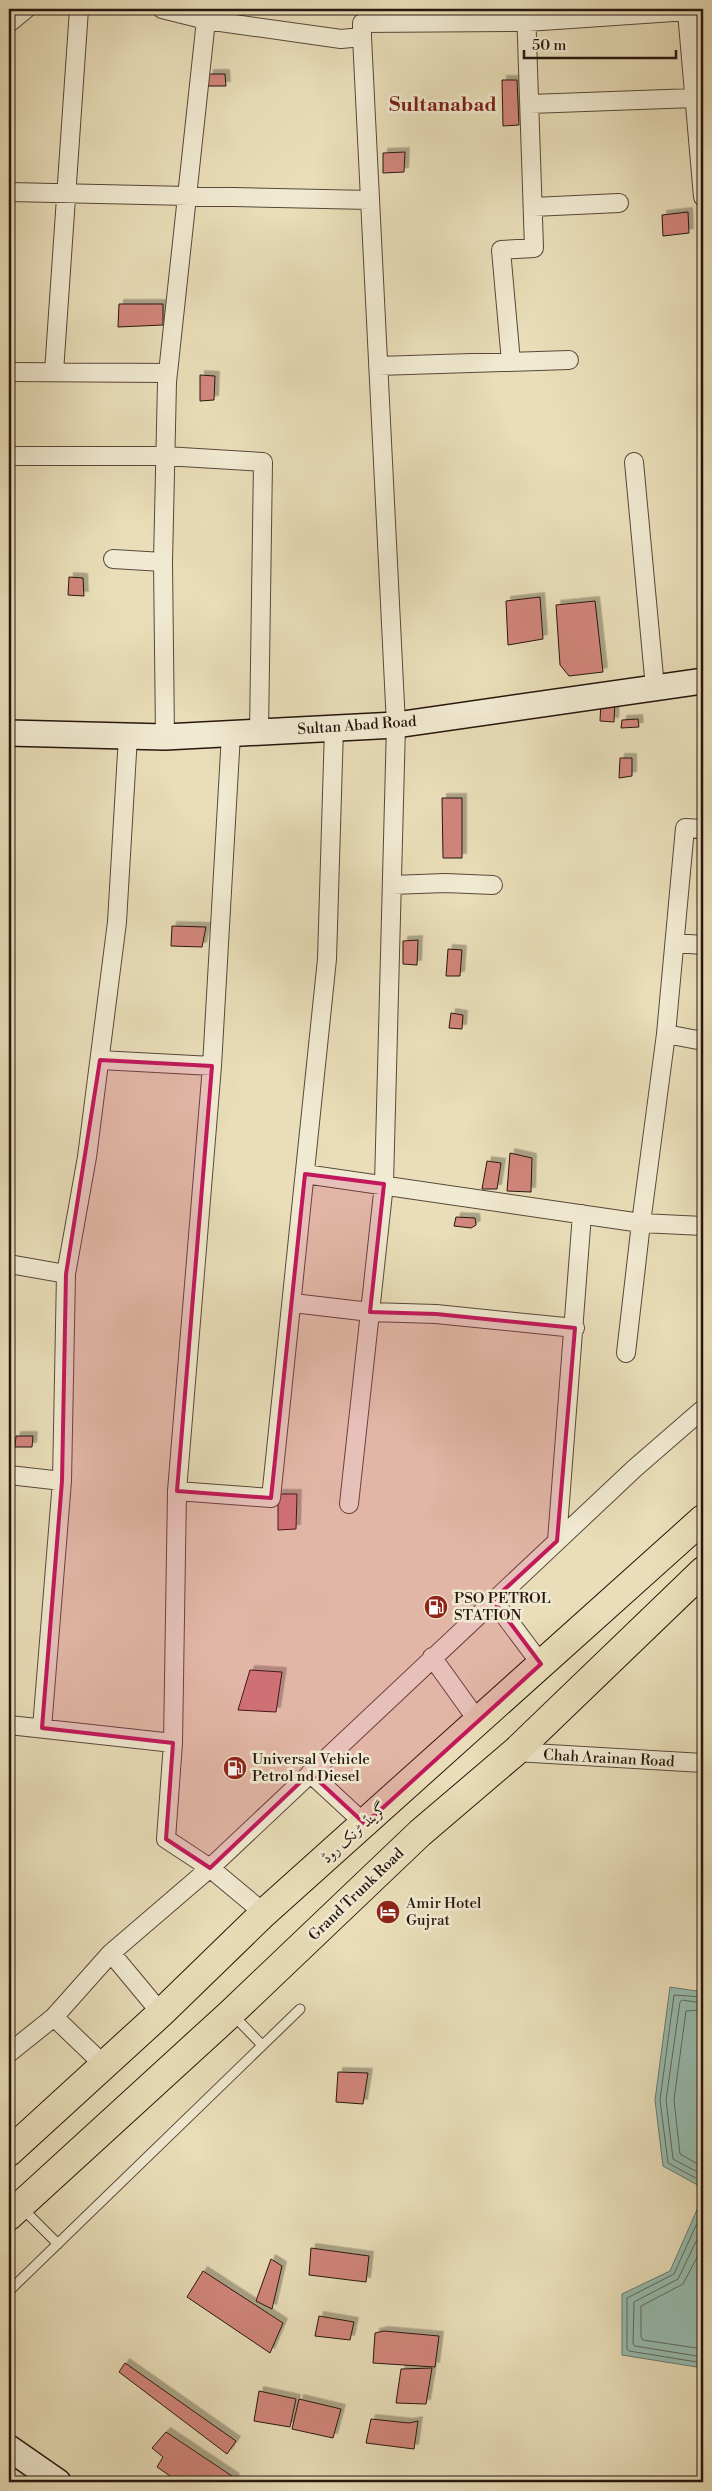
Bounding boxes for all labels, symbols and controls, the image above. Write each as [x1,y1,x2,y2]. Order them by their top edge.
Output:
scale bar [524,28,677,60]
text: 50 m [532,36,566,55]
district label: Sultanabad [389,93,497,118]
street label: Sultan Abad Road [297,712,418,739]
place label: PSO PETROL STATION [454,1589,551,1625]
fuel station icon: PSO PETROL STATION [423,1594,449,1620]
street label: Chah Arainan Road [543,1746,676,1771]
place label: Universal Vehicle Petrol nd Diesel [252,1750,370,1786]
fuel station icon: Universal Vehicle Petrol nd Diesel [222,1755,248,1781]
street label: گرینڈ ٹرنک روڈ [317,1798,391,1868]
street label: Grand Trunk Road [305,1844,408,1945]
place label: Amir Hotel Gujrat [405,1894,482,1930]
hotel icon: Amir Hotel Gujrat [375,1899,401,1925]

